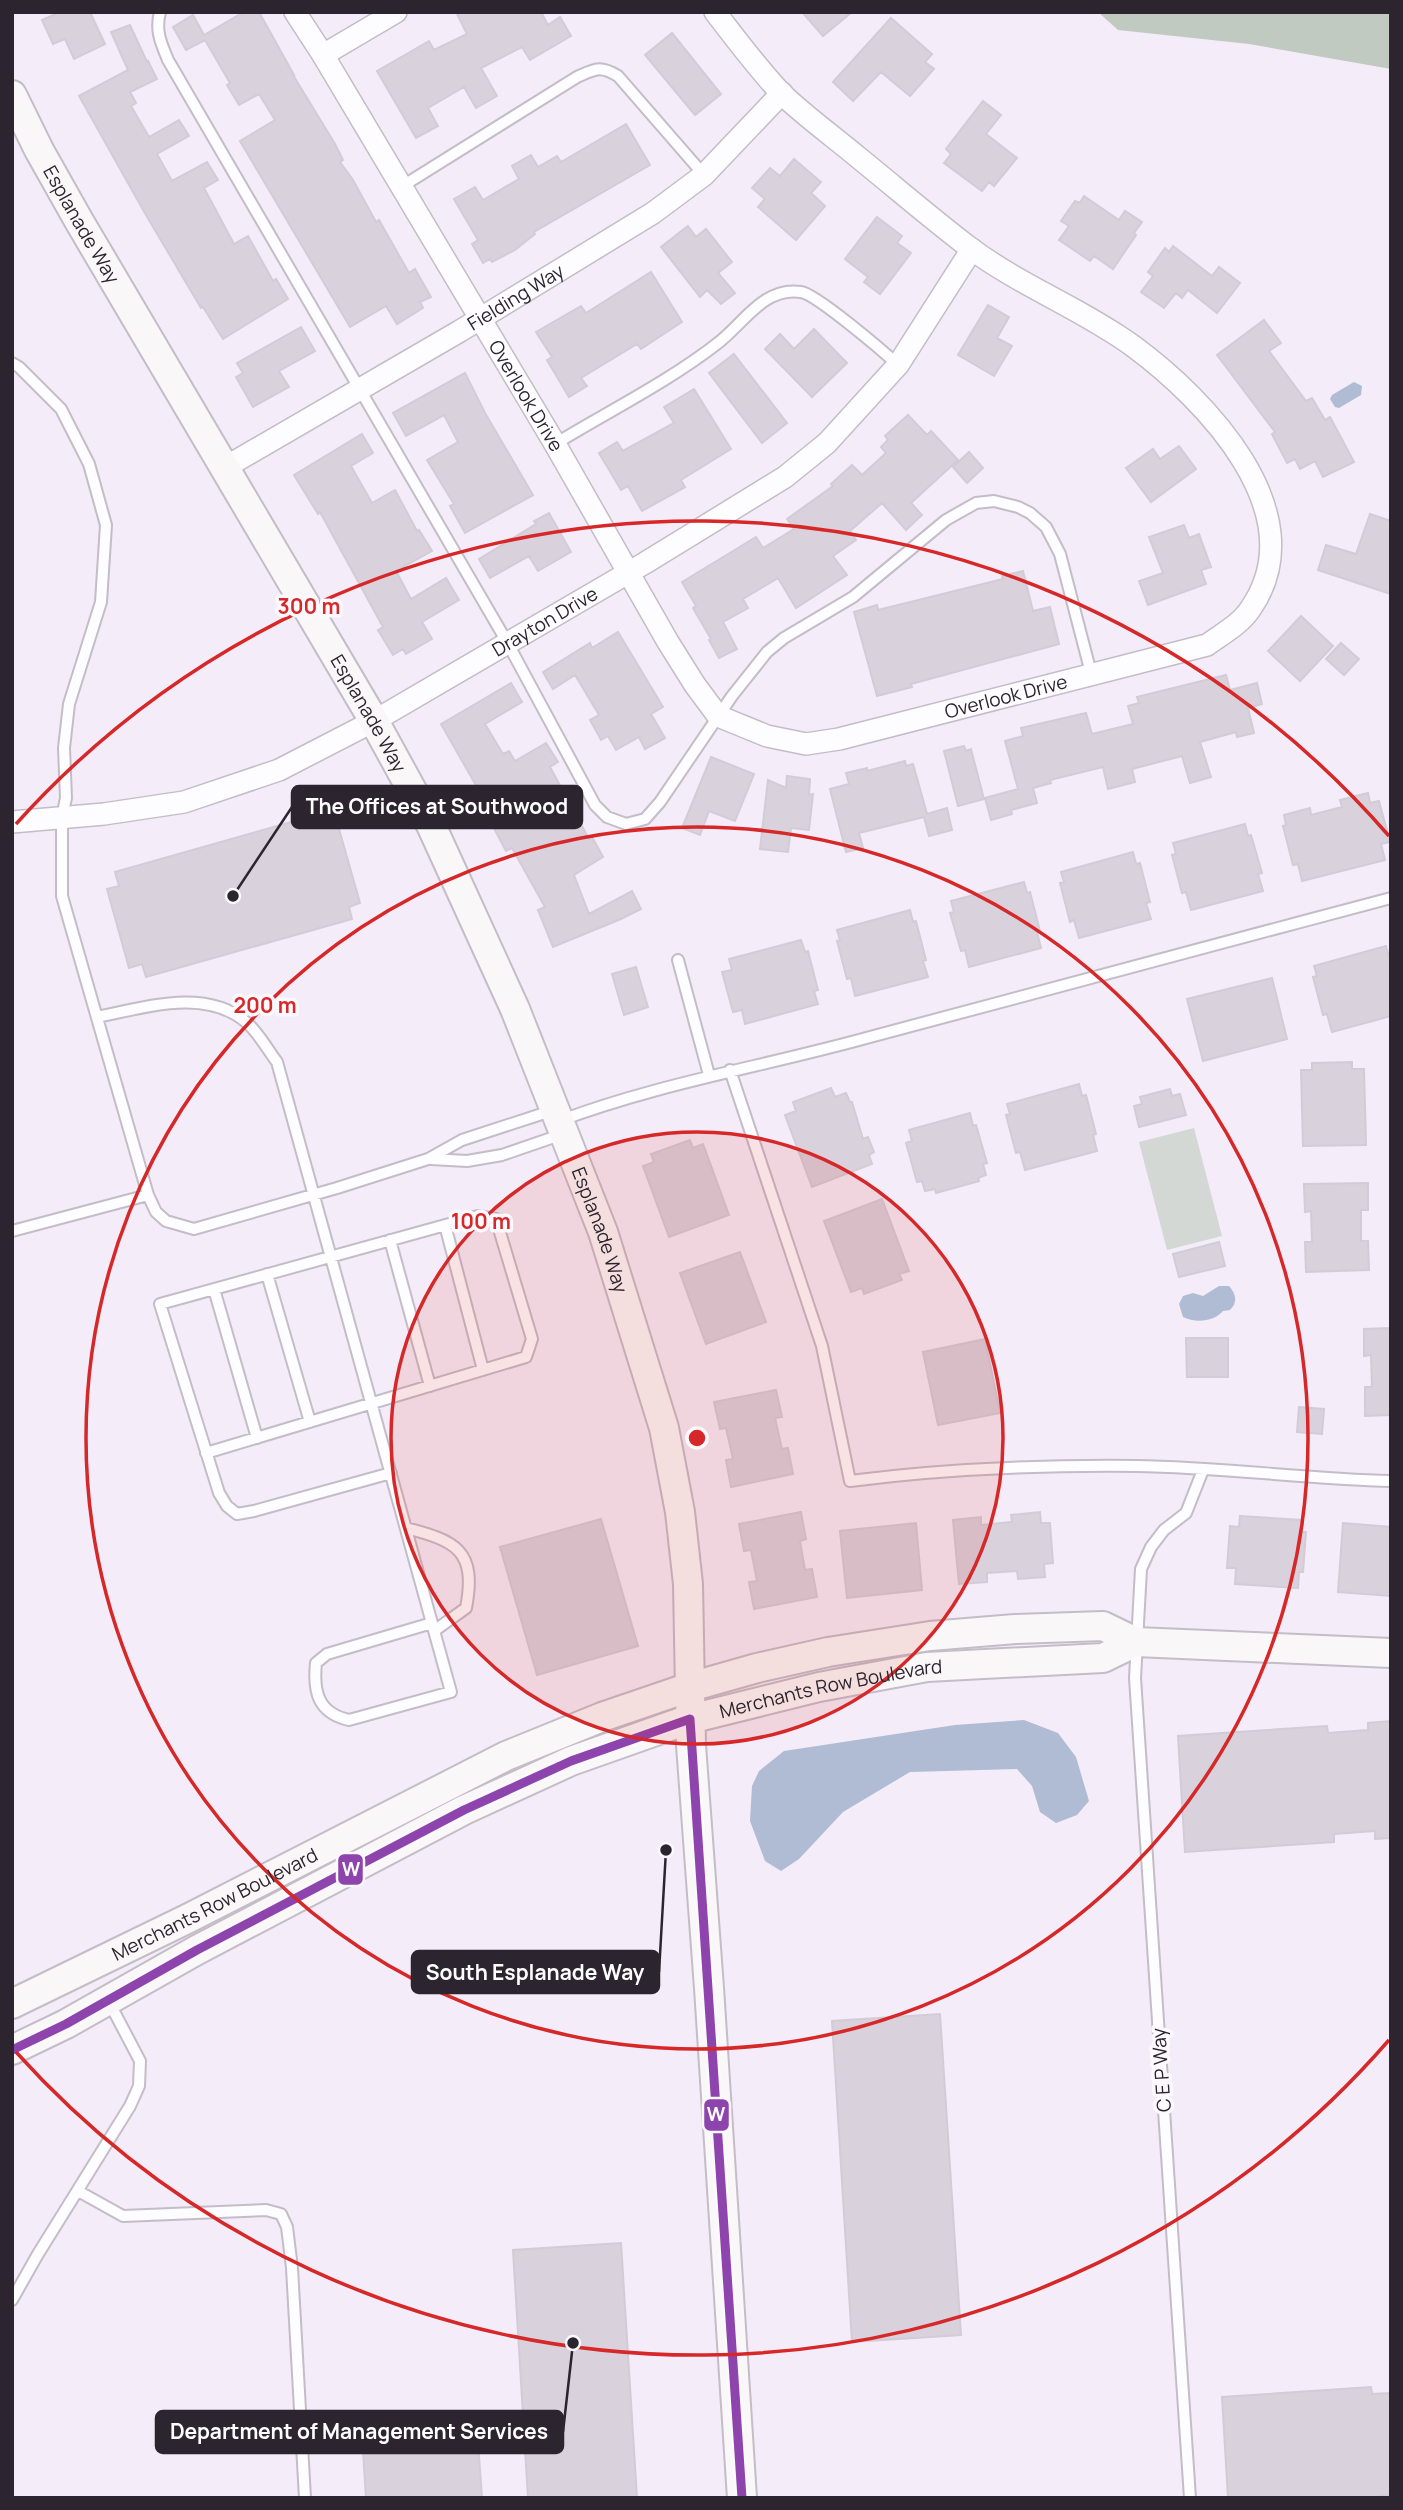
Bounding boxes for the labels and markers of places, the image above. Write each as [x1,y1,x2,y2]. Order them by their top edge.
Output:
callout: The Offices at Southwood [292,786,582,828]
centre of rings [685,1426,709,1450]
callout: South Esplanade Way [412,1951,659,1993]
callout: Department of Management Services [156,2411,563,2453]

